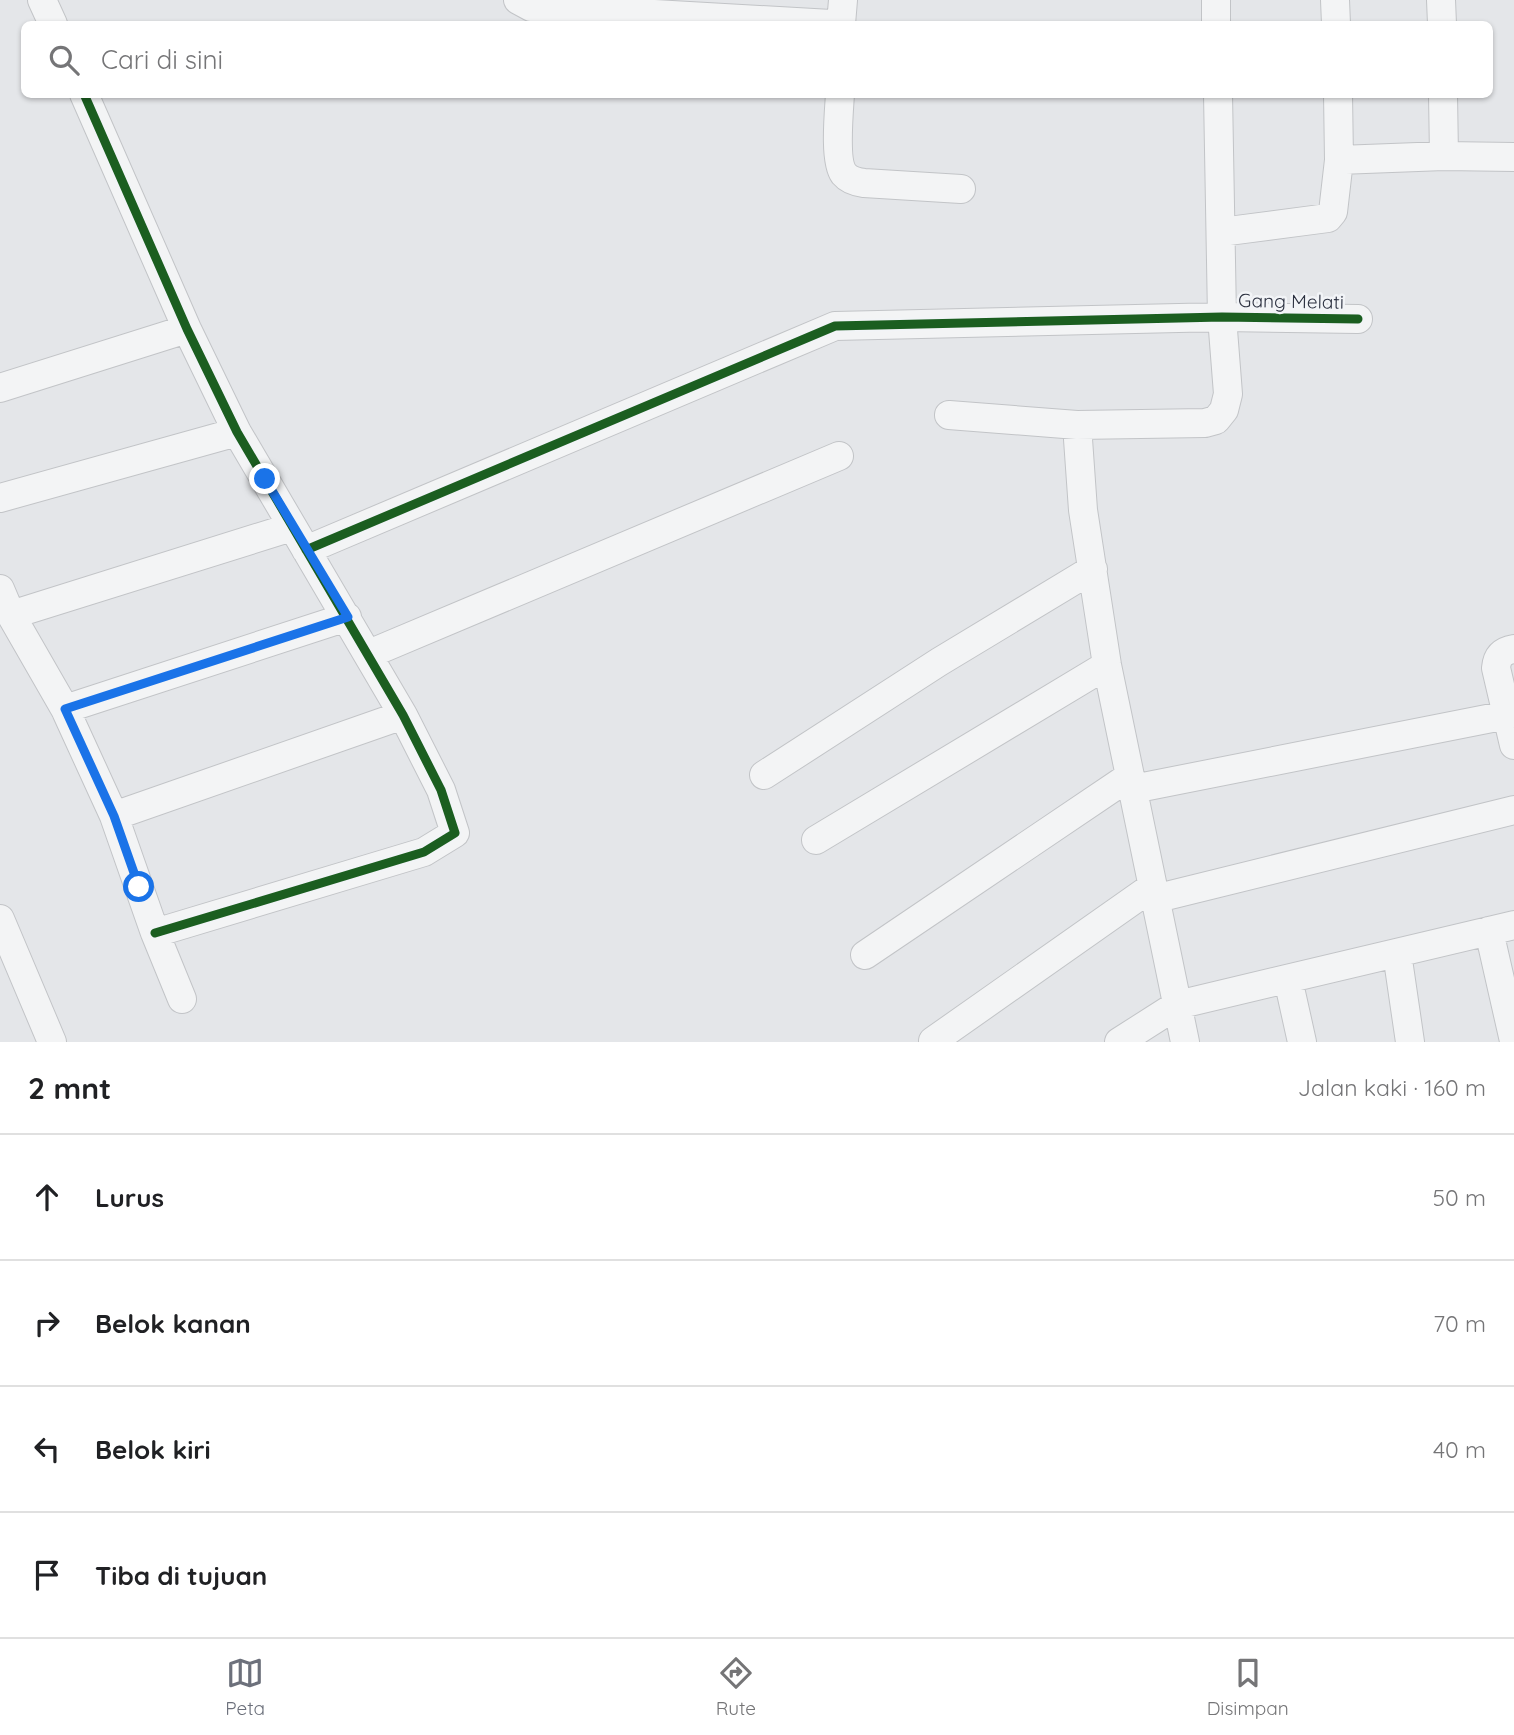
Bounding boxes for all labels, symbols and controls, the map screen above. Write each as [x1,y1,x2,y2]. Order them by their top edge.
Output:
search box [21,21,1493,98]
icon: search [45,41,83,79]
text: Cari di sini [101,43,223,76]
street label: Gang Melati [1238,288,1344,314]
route end [249,463,280,494]
route start [123,871,154,902]
text: 2 mnt [28,1069,111,1107]
text: Jalan kaki · 160 m [1298,1073,1486,1102]
icon: ahead [28,1178,66,1216]
text: Lurus [95,1181,164,1214]
text: 50 m [1433,1183,1486,1212]
icon: right [28,1304,66,1342]
text: Belok kanan [95,1307,251,1340]
text: 70 m [1433,1309,1486,1338]
icon: left [28,1430,66,1468]
text: Belok kiri [95,1433,211,1466]
text: 40 m [1433,1435,1486,1464]
icon: arrive [28,1556,66,1594]
text: Tiba di tujuan [95,1559,267,1592]
tab: Peta [225,1654,265,1720]
tab: Rute [716,1654,756,1720]
tab: Disimpan [1207,1654,1289,1720]

